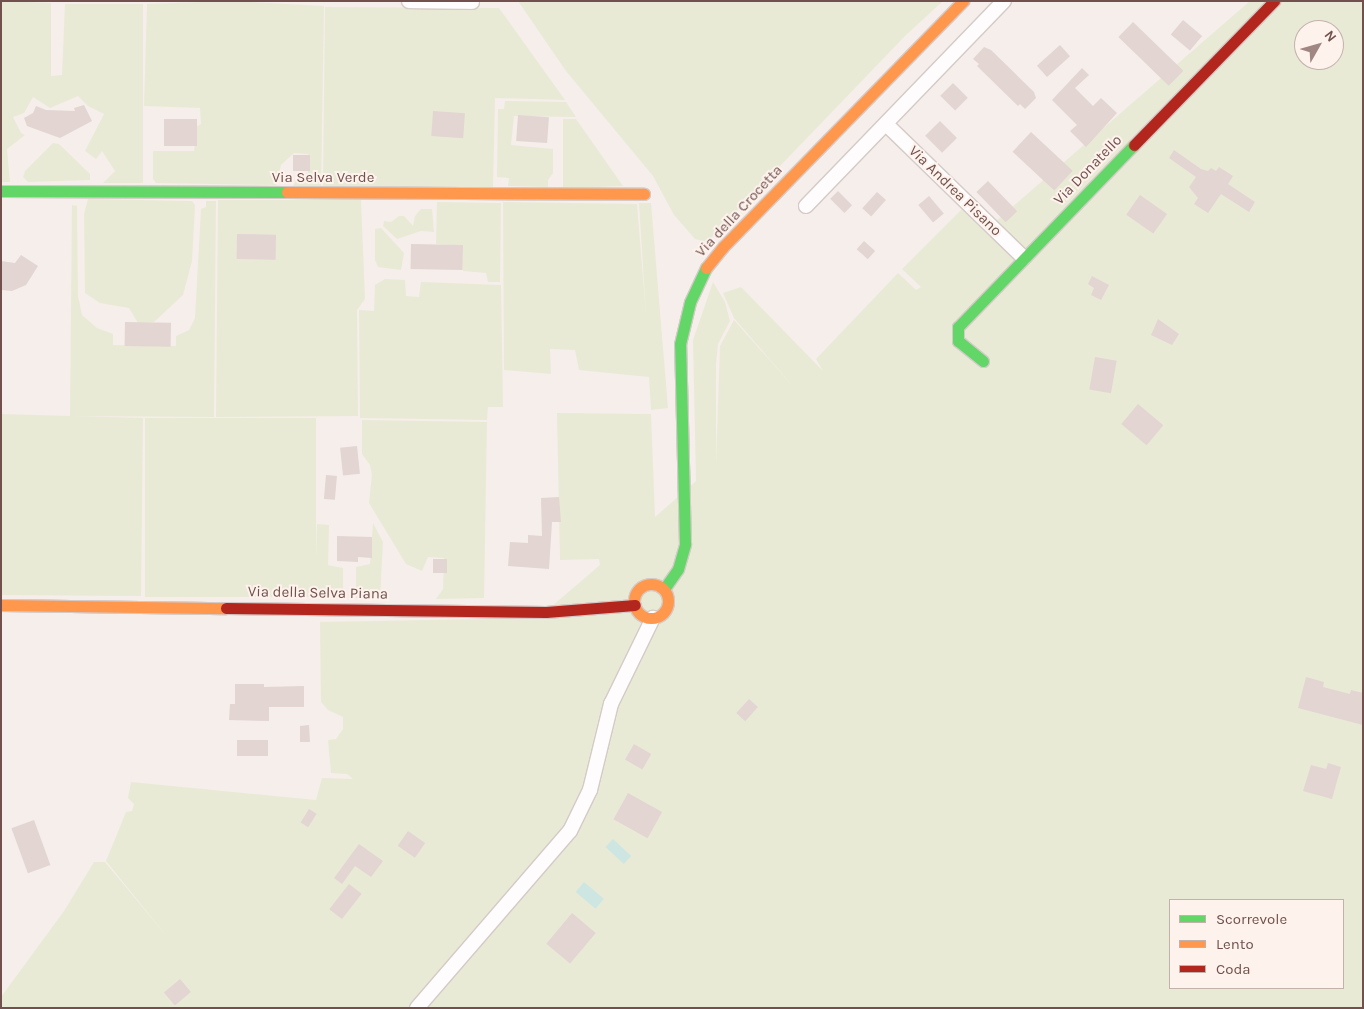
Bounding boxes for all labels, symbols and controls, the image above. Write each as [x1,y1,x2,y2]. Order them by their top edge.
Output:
north arrow [1294,20,1344,70]
text: N [1321,27,1340,45]
street label: Via Donatello [1050,131,1126,209]
street label: Via Andrea Pisano [905,142,1005,240]
street label: Via della Crocetta [692,161,786,261]
street label: Via Selva Verde [272,169,374,187]
street label: Via della Selva Piana [248,583,388,603]
legend [1169,899,1344,989]
text: Scorrevole [1216,910,1287,928]
text: Lento [1216,935,1254,953]
text: Coda [1216,960,1251,978]

